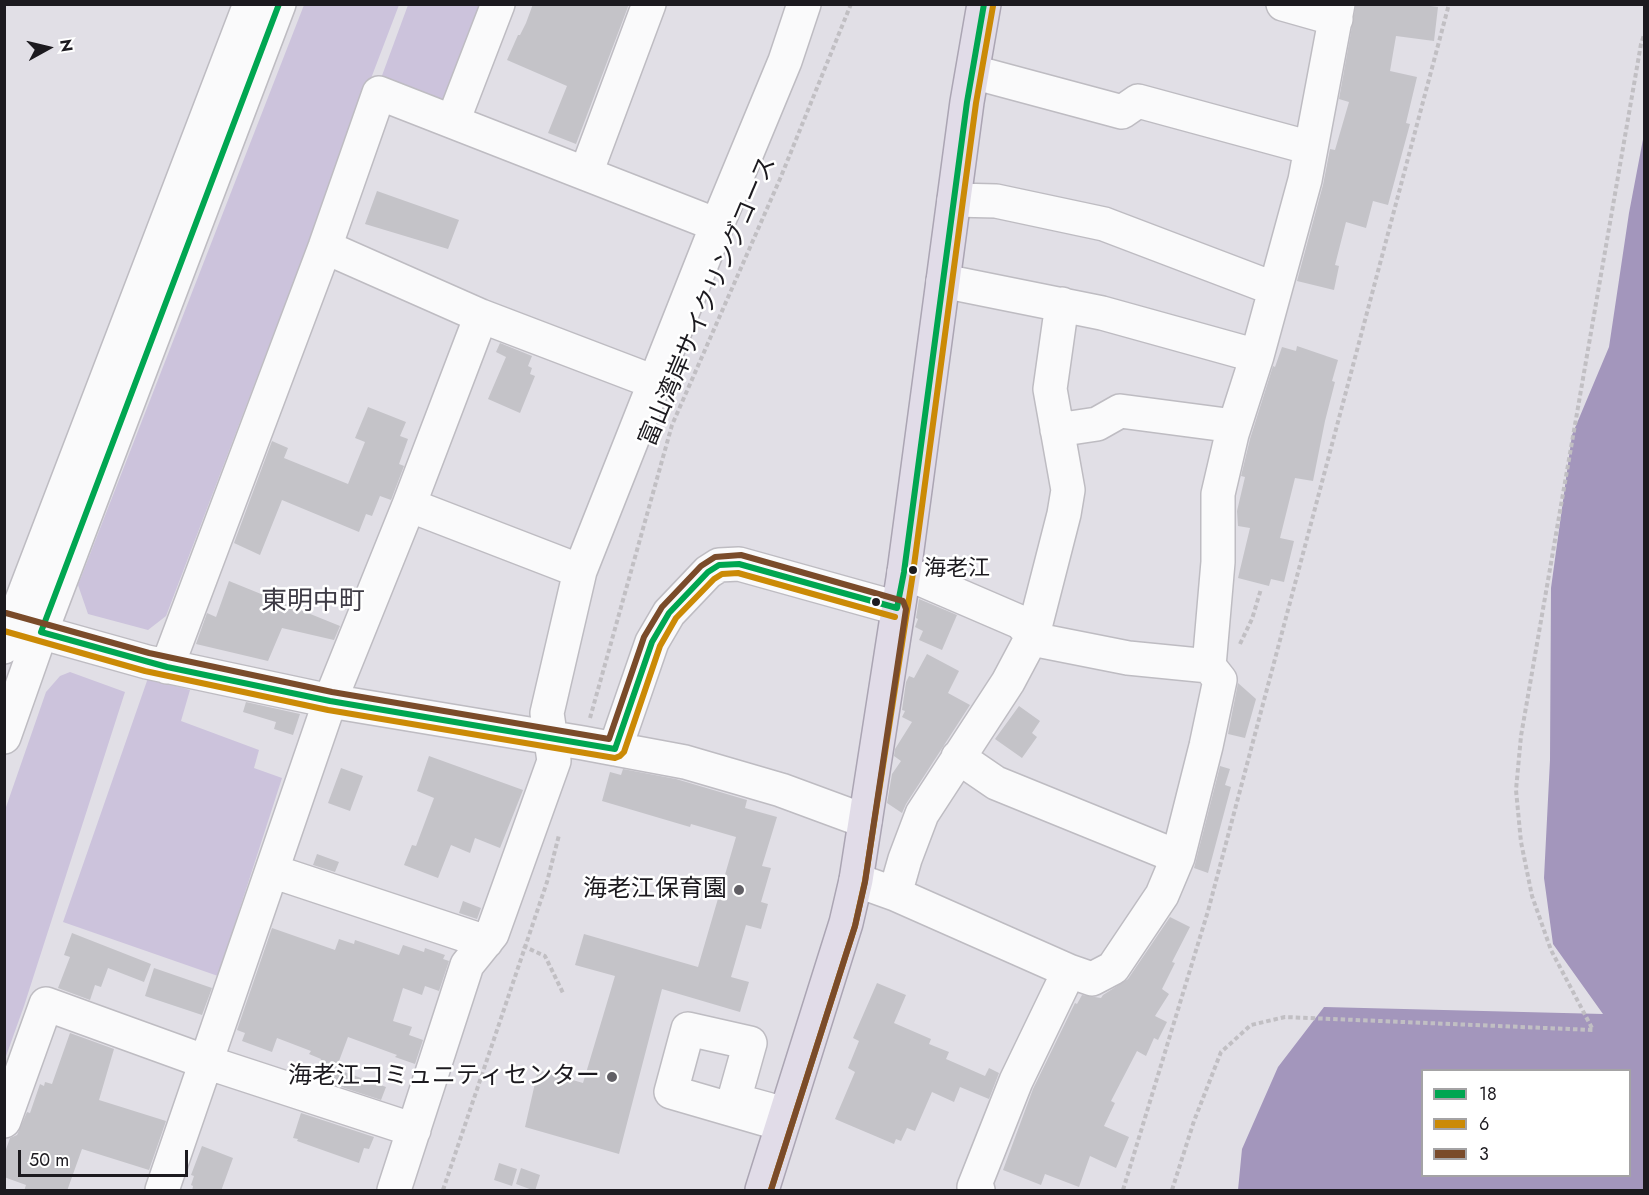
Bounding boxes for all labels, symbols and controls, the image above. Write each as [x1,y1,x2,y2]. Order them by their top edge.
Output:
north arrow [18,18,78,78]
text: N [54,38,79,53]
street label: 富山湾岸サイクリングコース [635,153,783,451]
place label: 海老江 [924,557,990,583]
marker: 海老江 [907,564,919,576]
district label: 東明中町 [261,587,365,619]
unlabelled marker [870,596,882,608]
place label: 海老江保育園 [583,876,727,904]
marker: 海老江保育園 [732,883,746,897]
place label: 海老江コミュニティセンター [288,1063,600,1091]
legend [1421,1069,1631,1177]
marker: 海老江コミュニティセンター [605,1070,619,1084]
text: 18 [1479,1081,1497,1107]
text: 6 [1479,1111,1489,1137]
scale bar [21,1138,190,1176]
text: 3 [1479,1141,1489,1167]
text: 50 m [29,1147,69,1173]

